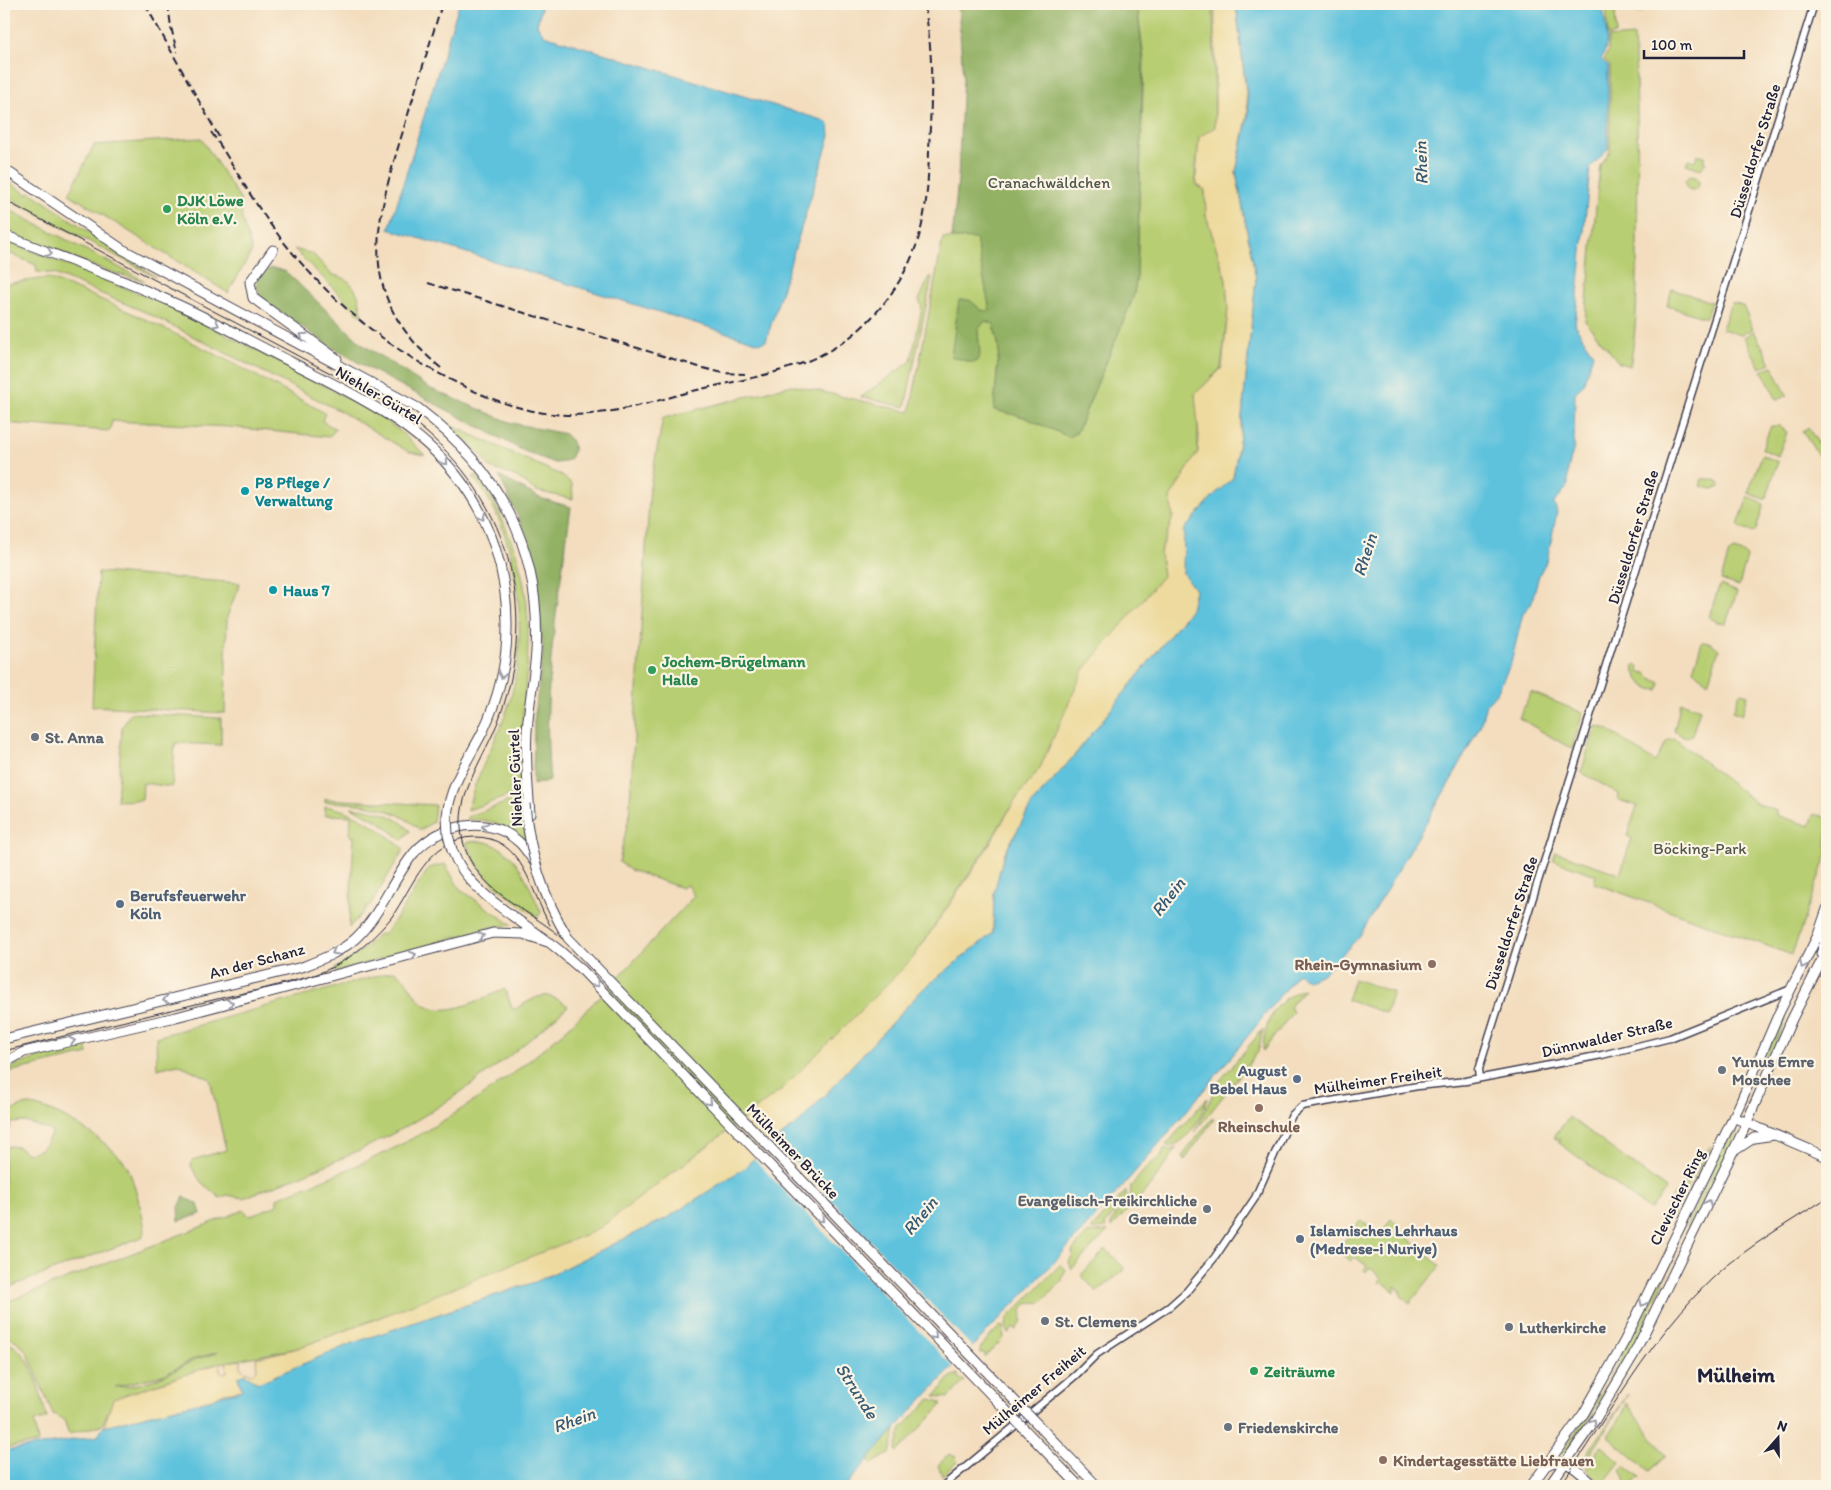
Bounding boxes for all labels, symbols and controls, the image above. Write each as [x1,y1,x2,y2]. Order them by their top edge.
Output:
scale bar [1644,28,1744,60]
text: 100 m [1651,36,1693,54]
street label: Düsseldorfer Straße [1726,81,1784,221]
water label: Rhein [1409,141,1433,185]
park label: Cranachwäldchen [988,173,1110,192]
place label: DJK Löwe Köln e.V. [177,191,244,228]
marker: DJK Löwe Köln e.V. [161,203,173,215]
one-way arrow [44,247,53,257]
one-way arrow [211,318,220,328]
one-way arrow [300,333,309,342]
street label: Niehler Gürtel [332,362,426,429]
one-way arrow [439,456,448,465]
street label: Düsseldorfer Straße [1604,467,1662,607]
place label: P8 Pflege / Verwaltung [255,473,333,511]
marker: P8 Pflege / Verwaltung [239,485,251,497]
one-way arrow [476,512,486,521]
water label: Rhein [1348,531,1382,579]
place label: Haus 7 [283,581,330,600]
marker: Haus 7 [267,584,279,596]
place label: Jochem-Brügelmann Halle [661,652,807,689]
marker: Jochem-Brügelmann Halle [646,664,658,676]
one-way arrow [497,670,508,679]
place label: St. Anna [45,728,104,747]
street label: Niehler Gürtel [504,728,526,827]
marker: St. Anna [29,731,41,743]
one-way arrow [480,822,489,832]
park label: Böcking-Park [1653,839,1747,858]
street label: Düsseldorfer Straße [1480,854,1542,992]
water label: Rhein [1146,873,1190,921]
place label: Berufsfeuerwehr Köln [130,886,247,923]
marker: Berufsfeuerwehr Köln [114,898,126,910]
one-way arrow [476,931,485,942]
street label: An der Schanz [207,939,307,983]
one-way arrow [331,945,340,955]
one-way arrow [409,950,418,961]
place label: Rhein-Gymnasium [1294,955,1423,975]
marker: Rhein-Gymnasium [1426,958,1438,970]
one-way arrow [1799,960,1809,969]
one-way arrow [590,979,599,988]
one-way arrow [161,994,170,1005]
one-way arrow [225,998,234,1009]
street label: Dünnwalder Straße [1540,1013,1674,1061]
one-way arrow [67,1036,76,1047]
place label: Yunus Emre Moschee [1731,1052,1815,1089]
place label: August Bebel Haus [1210,1061,1287,1098]
street label: Mülheimer Freiheit [1313,1062,1443,1098]
marker: Yunus Emre Moschee [1716,1064,1728,1076]
marker: August Bebel Haus [1291,1073,1303,1085]
one-way arrow [703,1096,712,1105]
street label: Mülheimer Brücke [743,1099,843,1203]
marker: Rheinschule [1253,1102,1265,1114]
place label: Rheinschule [1218,1117,1301,1136]
street label: Clevischer Ring [1645,1145,1709,1249]
place label: Evangelisch-Freikirchliche Gemeinde [1018,1191,1197,1228]
water label: Rhein [898,1192,943,1240]
one-way arrow [1702,1199,1712,1208]
marker: Evangelisch-Freikirchliche Gemeinde [1201,1203,1213,1215]
one-way arrow [815,1213,824,1222]
place label: Islamisches Lehrhaus (Medrese-i Nuriye) [1310,1221,1458,1259]
marker: Islamisches Lehrhaus (Medrese-i Nuriye) [1294,1233,1306,1245]
one-way arrow [1639,1298,1649,1307]
place label: St. Clemens [1055,1312,1137,1331]
marker: St. Clemens [1039,1315,1051,1327]
place label: Lutherkirche [1519,1318,1606,1337]
marker: Lutherkirche [1503,1321,1515,1333]
one-way arrow [928,1330,937,1339]
street label: Mülheimer Freiheit [978,1341,1090,1439]
water label: Strunde [831,1359,884,1424]
place label: Zeiträume [1264,1362,1336,1381]
district label: Mülheim [1697,1362,1775,1387]
marker: Zeiträume [1248,1365,1260,1377]
water label: Rhein [550,1402,599,1438]
north arrow [1754,1412,1804,1462]
text: N [1775,1417,1790,1436]
place label: Friedenskirche [1238,1418,1339,1437]
one-way arrow [1587,1419,1596,1428]
marker: Friedenskirche [1222,1421,1234,1433]
place label: Kindertagesstätte Liebfrauen [1393,1451,1595,1471]
marker: Kindertagesstätte Liebfrauen [1377,1454,1389,1466]

